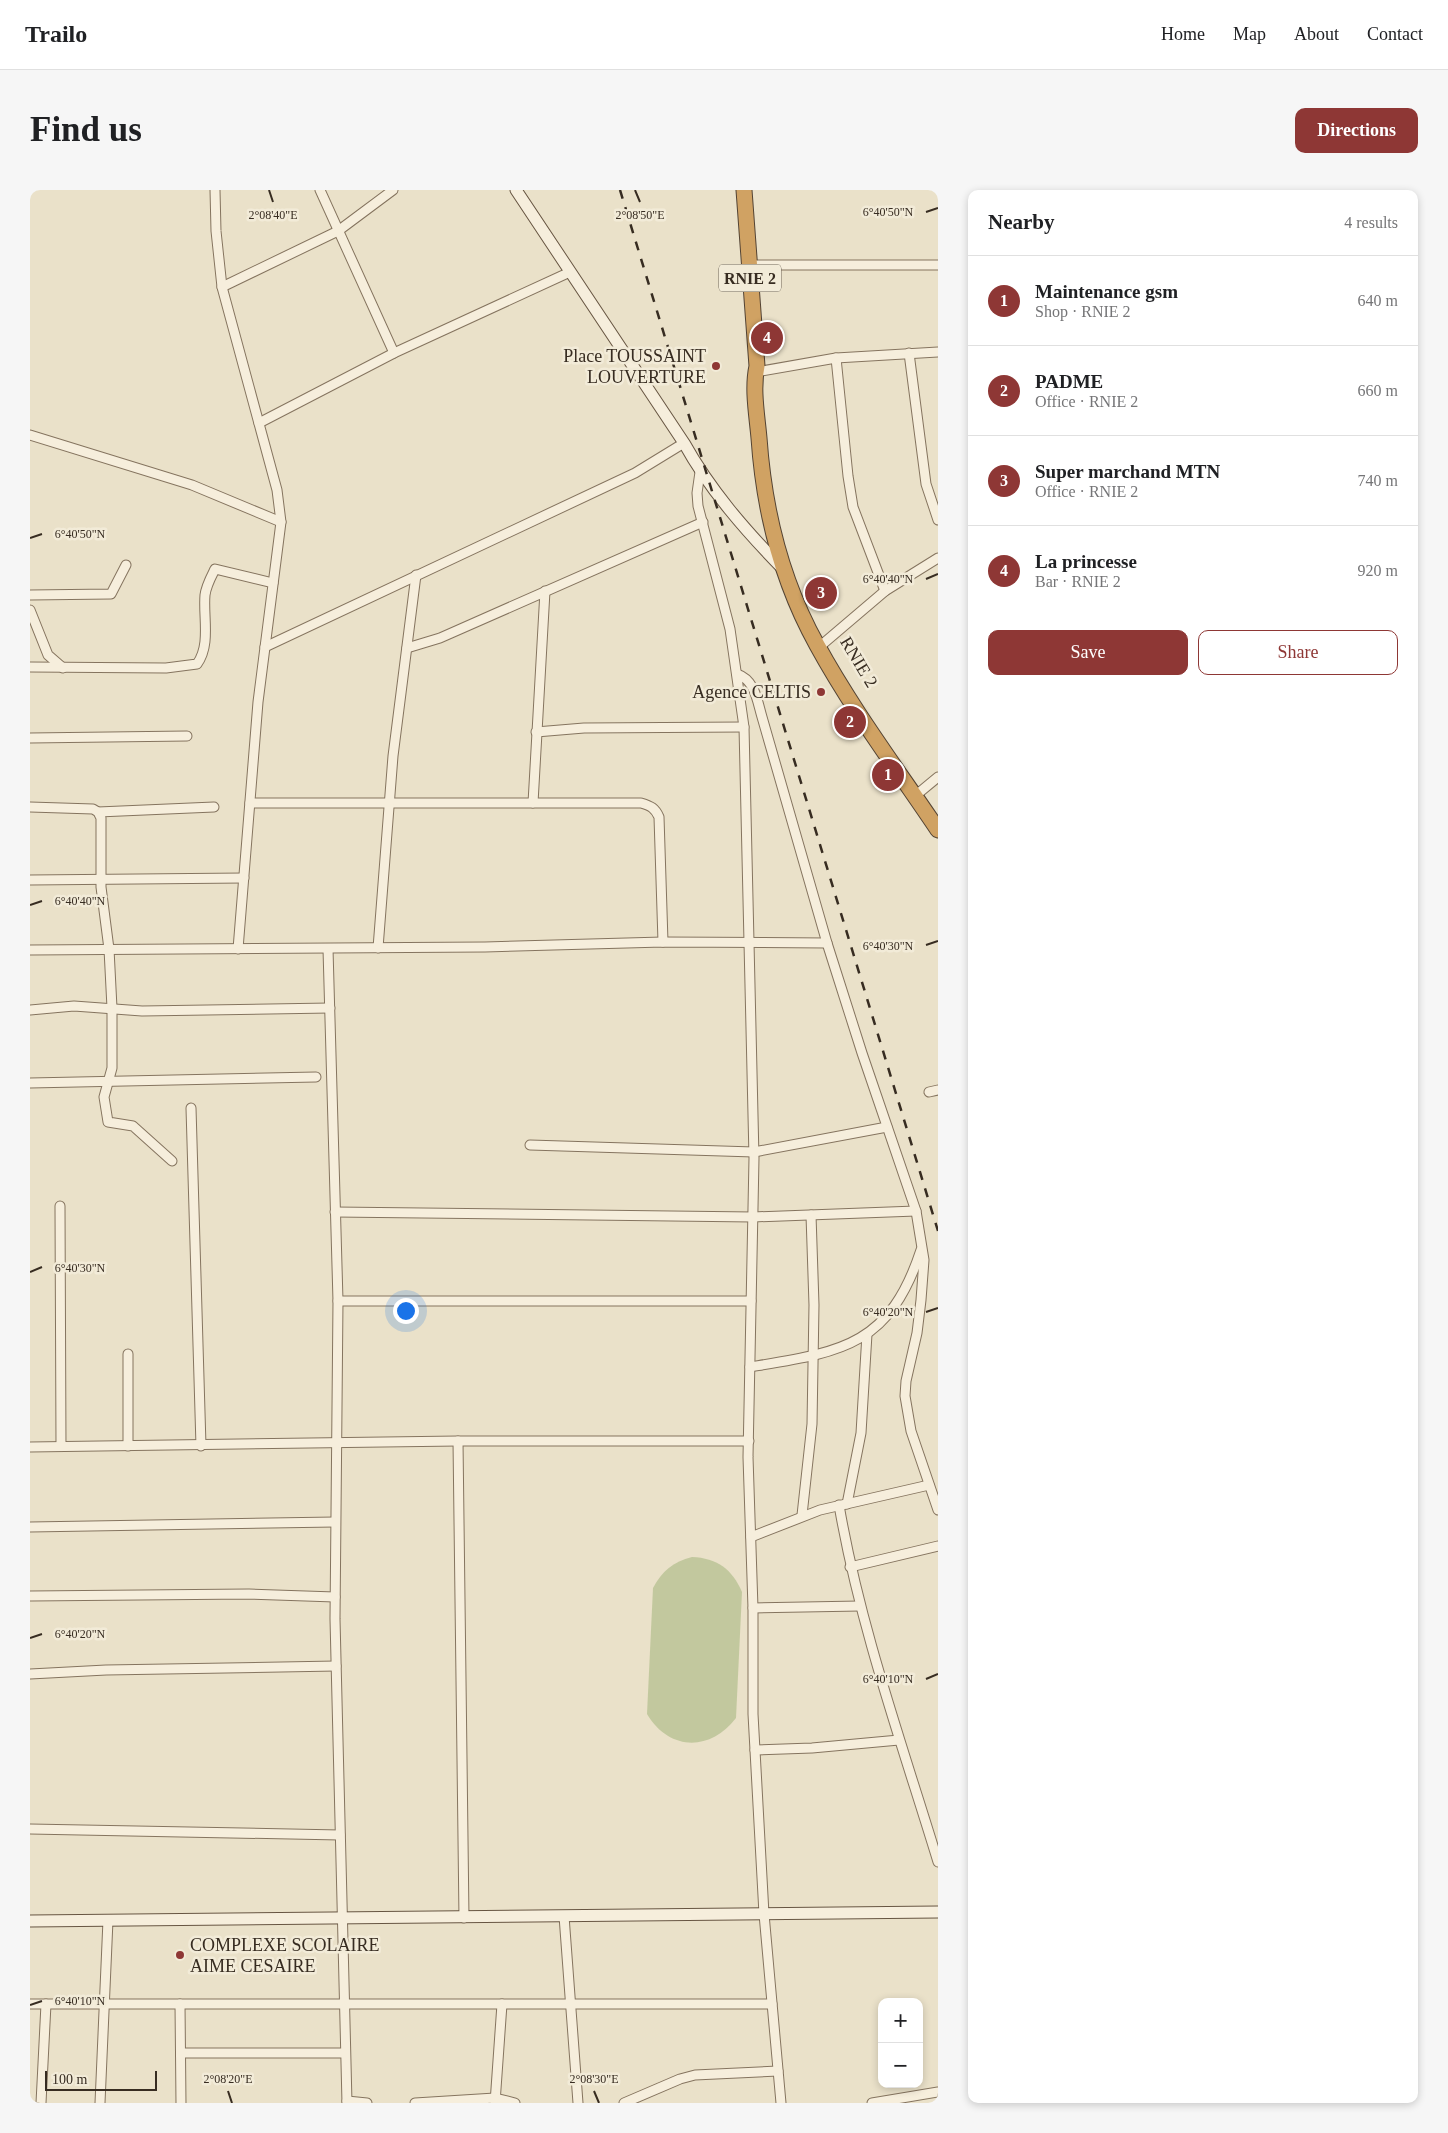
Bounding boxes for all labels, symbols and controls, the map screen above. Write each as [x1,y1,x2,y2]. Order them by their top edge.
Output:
text: Trailo [25,21,87,47]
text: Home [1161,24,1205,44]
text: Map [1233,24,1266,44]
text: About [1294,24,1339,44]
text: Contact [1367,24,1423,44]
button: Directions [1295,108,1418,153]
text: Find us [30,110,142,149]
text: 6°40'50"N [863,205,914,219]
text: 2°08'40"E [248,208,298,222]
text: 2°08'50"E [615,208,665,222]
text: Nearby [988,210,1055,234]
text: 4 results [1344,214,1398,231]
road number: RNIE 2 [719,265,781,292]
text: Maintenance gsm [1035,281,1178,302]
text: 1 [1000,292,1008,309]
text: 640 m [1358,292,1398,309]
text: Shop · RNIE 2 [1035,303,1131,320]
pin: 4 [751,319,783,357]
place label: Place TOUSSAINT LOUVERTURE [563,346,706,387]
marker: Place TOUSSAINT LOUVERTURE [710,360,722,372]
text: PADME [1035,371,1103,392]
text: 2 [1000,382,1008,399]
text: 660 m [1358,382,1398,399]
text: Office · RNIE 2 [1035,393,1138,410]
text: Super marchand MTN [1035,461,1220,482]
text: 3 [1000,472,1008,489]
text: 740 m [1358,472,1398,489]
text: Office · RNIE 2 [1035,483,1138,500]
text: 6°40'50"N [55,527,106,541]
text: La princesse [1035,551,1137,572]
text: 4 [1000,562,1008,579]
text: 920 m [1358,562,1398,579]
text: 6°40'40"N [863,572,914,586]
text: Bar · RNIE 2 [1035,573,1121,590]
pin: 3 [805,574,837,612]
button: Save [988,630,1188,675]
button: Share [1198,630,1398,675]
street label: RNIE 2 [836,633,882,691]
place label: Agence CELTIS [692,682,811,702]
marker: Agence CELTIS [815,686,827,698]
pin: 2 [834,703,866,741]
pin: 1 [872,756,904,794]
text: 6°40'40"N [55,894,106,908]
text: 6°40'30"N [863,939,914,953]
text: 6°40'30"N [55,1261,106,1275]
your location [393,1298,419,1324]
text: 6°40'20"N [863,1305,914,1319]
text: 6°40'20"N [55,1627,106,1641]
text: 6°40'10"N [863,1672,914,1686]
place label: COMPLEXE SCOLAIRE AIME CESAIRE [190,1935,380,1976]
marker: COMPLEXE SCOLAIRE AIME CESAIRE [174,1949,186,1961]
text: 6°40'10"N [55,1994,106,2008]
map controls [878,1998,923,2088]
button: + [878,1998,923,2043]
button: − [878,2043,923,2088]
scale bar [45,2068,158,2091]
text: 100 m [52,2072,87,2087]
text: 2°08'20"E [203,2072,253,2086]
text: 2°08'30"E [569,2072,619,2086]

